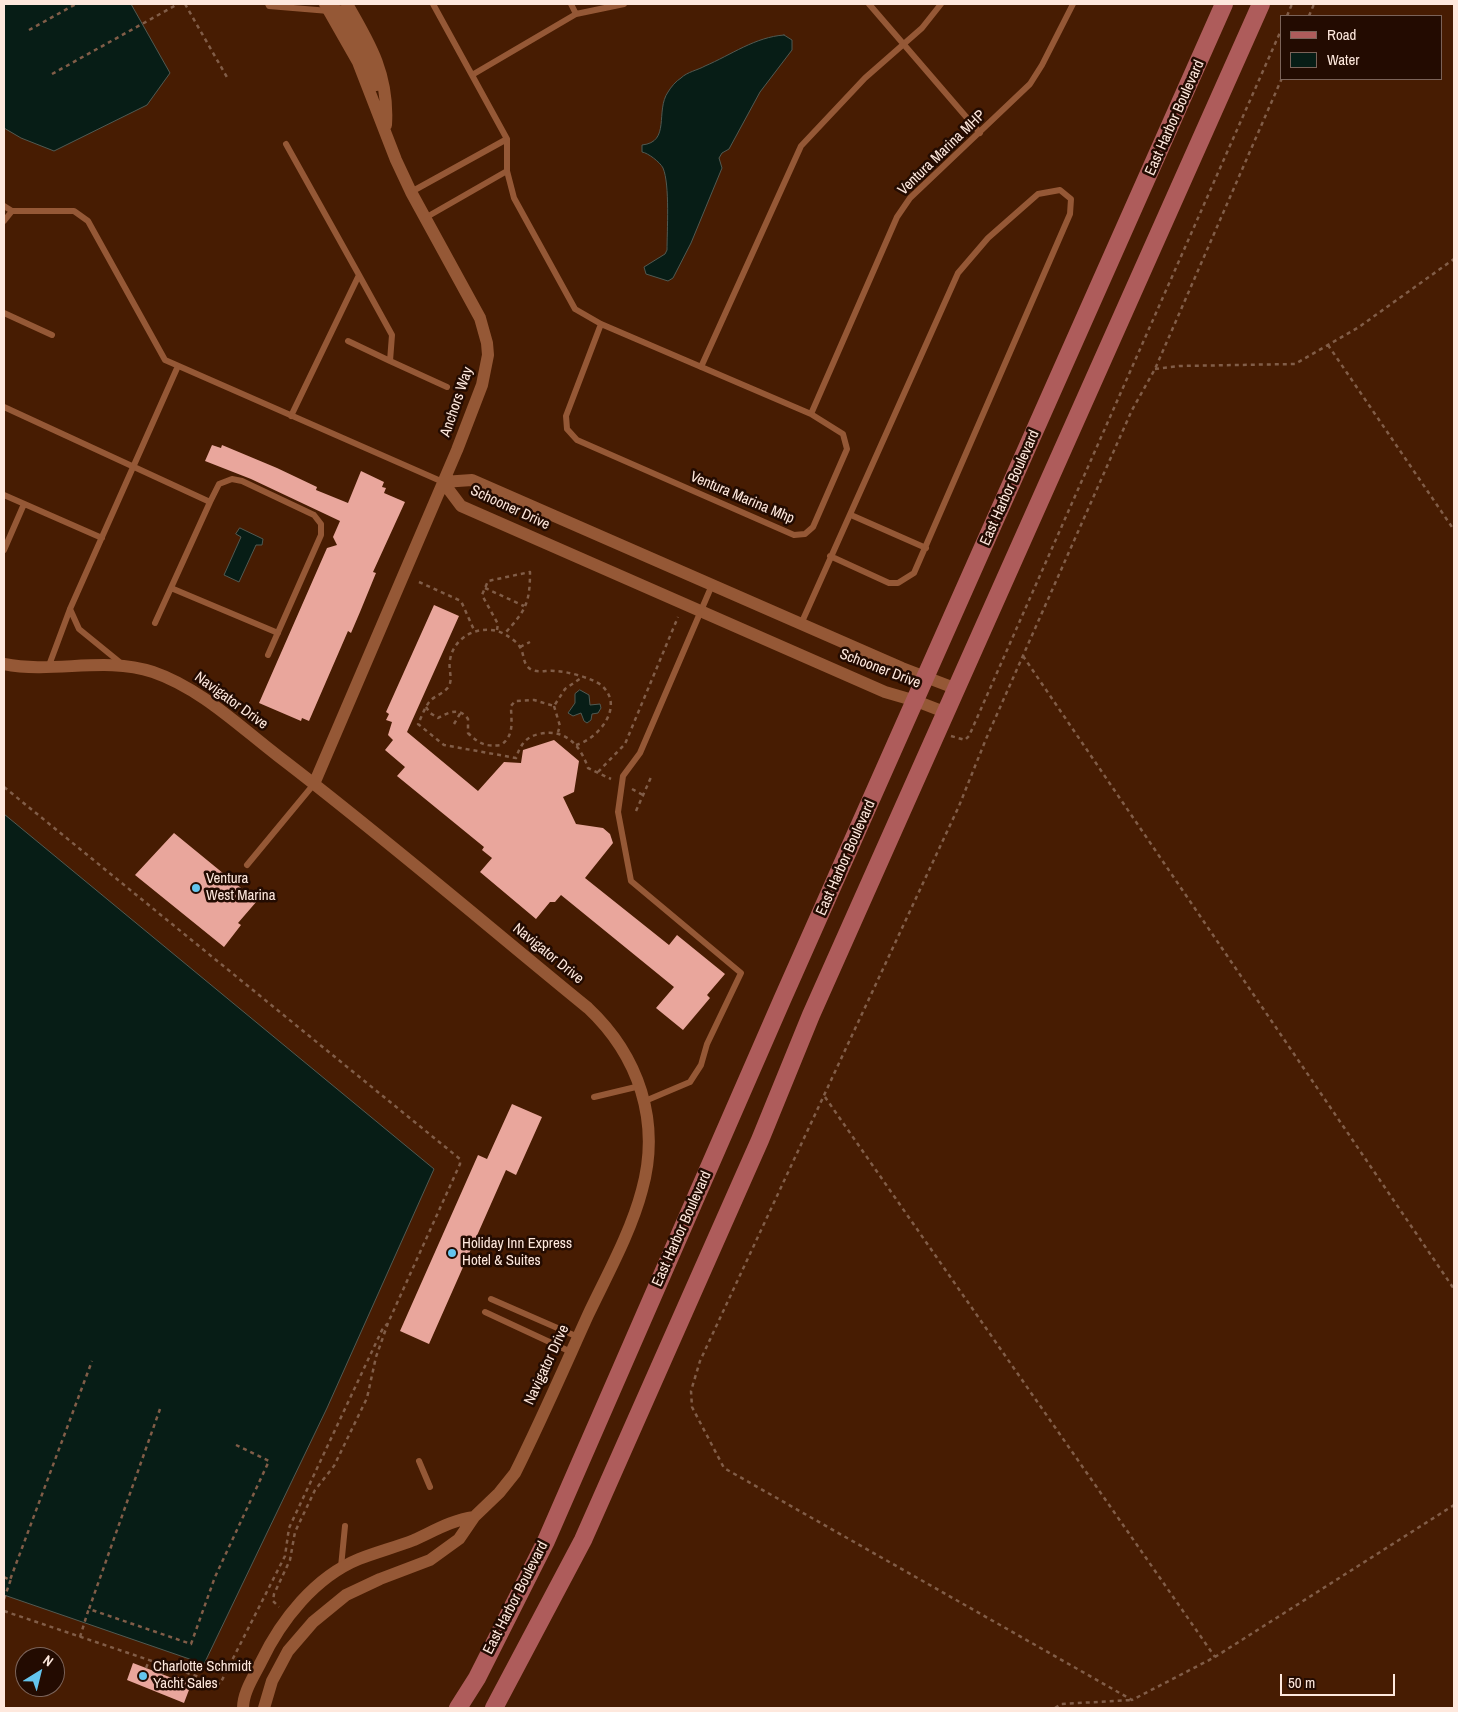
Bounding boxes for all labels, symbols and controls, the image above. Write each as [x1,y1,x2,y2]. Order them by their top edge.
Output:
legend [1280,15,1443,80]
text: Road [1327,24,1356,45]
text: Water [1327,49,1359,70]
street label: East Harbor Boulevard [1141,58,1209,178]
street label: Ventura Marina MHP [894,107,990,199]
street label: Anchors Way [437,365,477,439]
street label: East Harbor Boulevard [976,428,1044,548]
street label: Ventura Marina Mhp [687,468,797,528]
street label: Schooner Drive [467,482,553,534]
street label: Schooner Drive [837,645,923,693]
street label: Navigator Drive [191,668,271,734]
street label: East Harbor Boulevard [812,798,880,918]
place label: Ventura West Marina [206,870,276,905]
marker: Ventura West Marina [190,882,202,894]
street label: Navigator Drive [509,920,587,988]
street label: East Harbor Boulevard [648,1169,716,1289]
place label: Holiday Inn Express Hotel & Suites [462,1235,572,1270]
marker: Holiday Inn Express Hotel & Suites [446,1247,458,1259]
street label: Navigator Drive [521,1322,573,1408]
street label: East Harbor Boulevard [480,1538,552,1658]
north arrow [15,1647,65,1697]
text: N [40,1651,57,1670]
place label: Charlotte Schmidt Yacht Sales [153,1658,251,1693]
scale bar [1283,1664,1398,1696]
marker: Charlotte Schmidt Yacht Sales [137,1670,149,1682]
text: 50 m [1288,1672,1315,1693]

